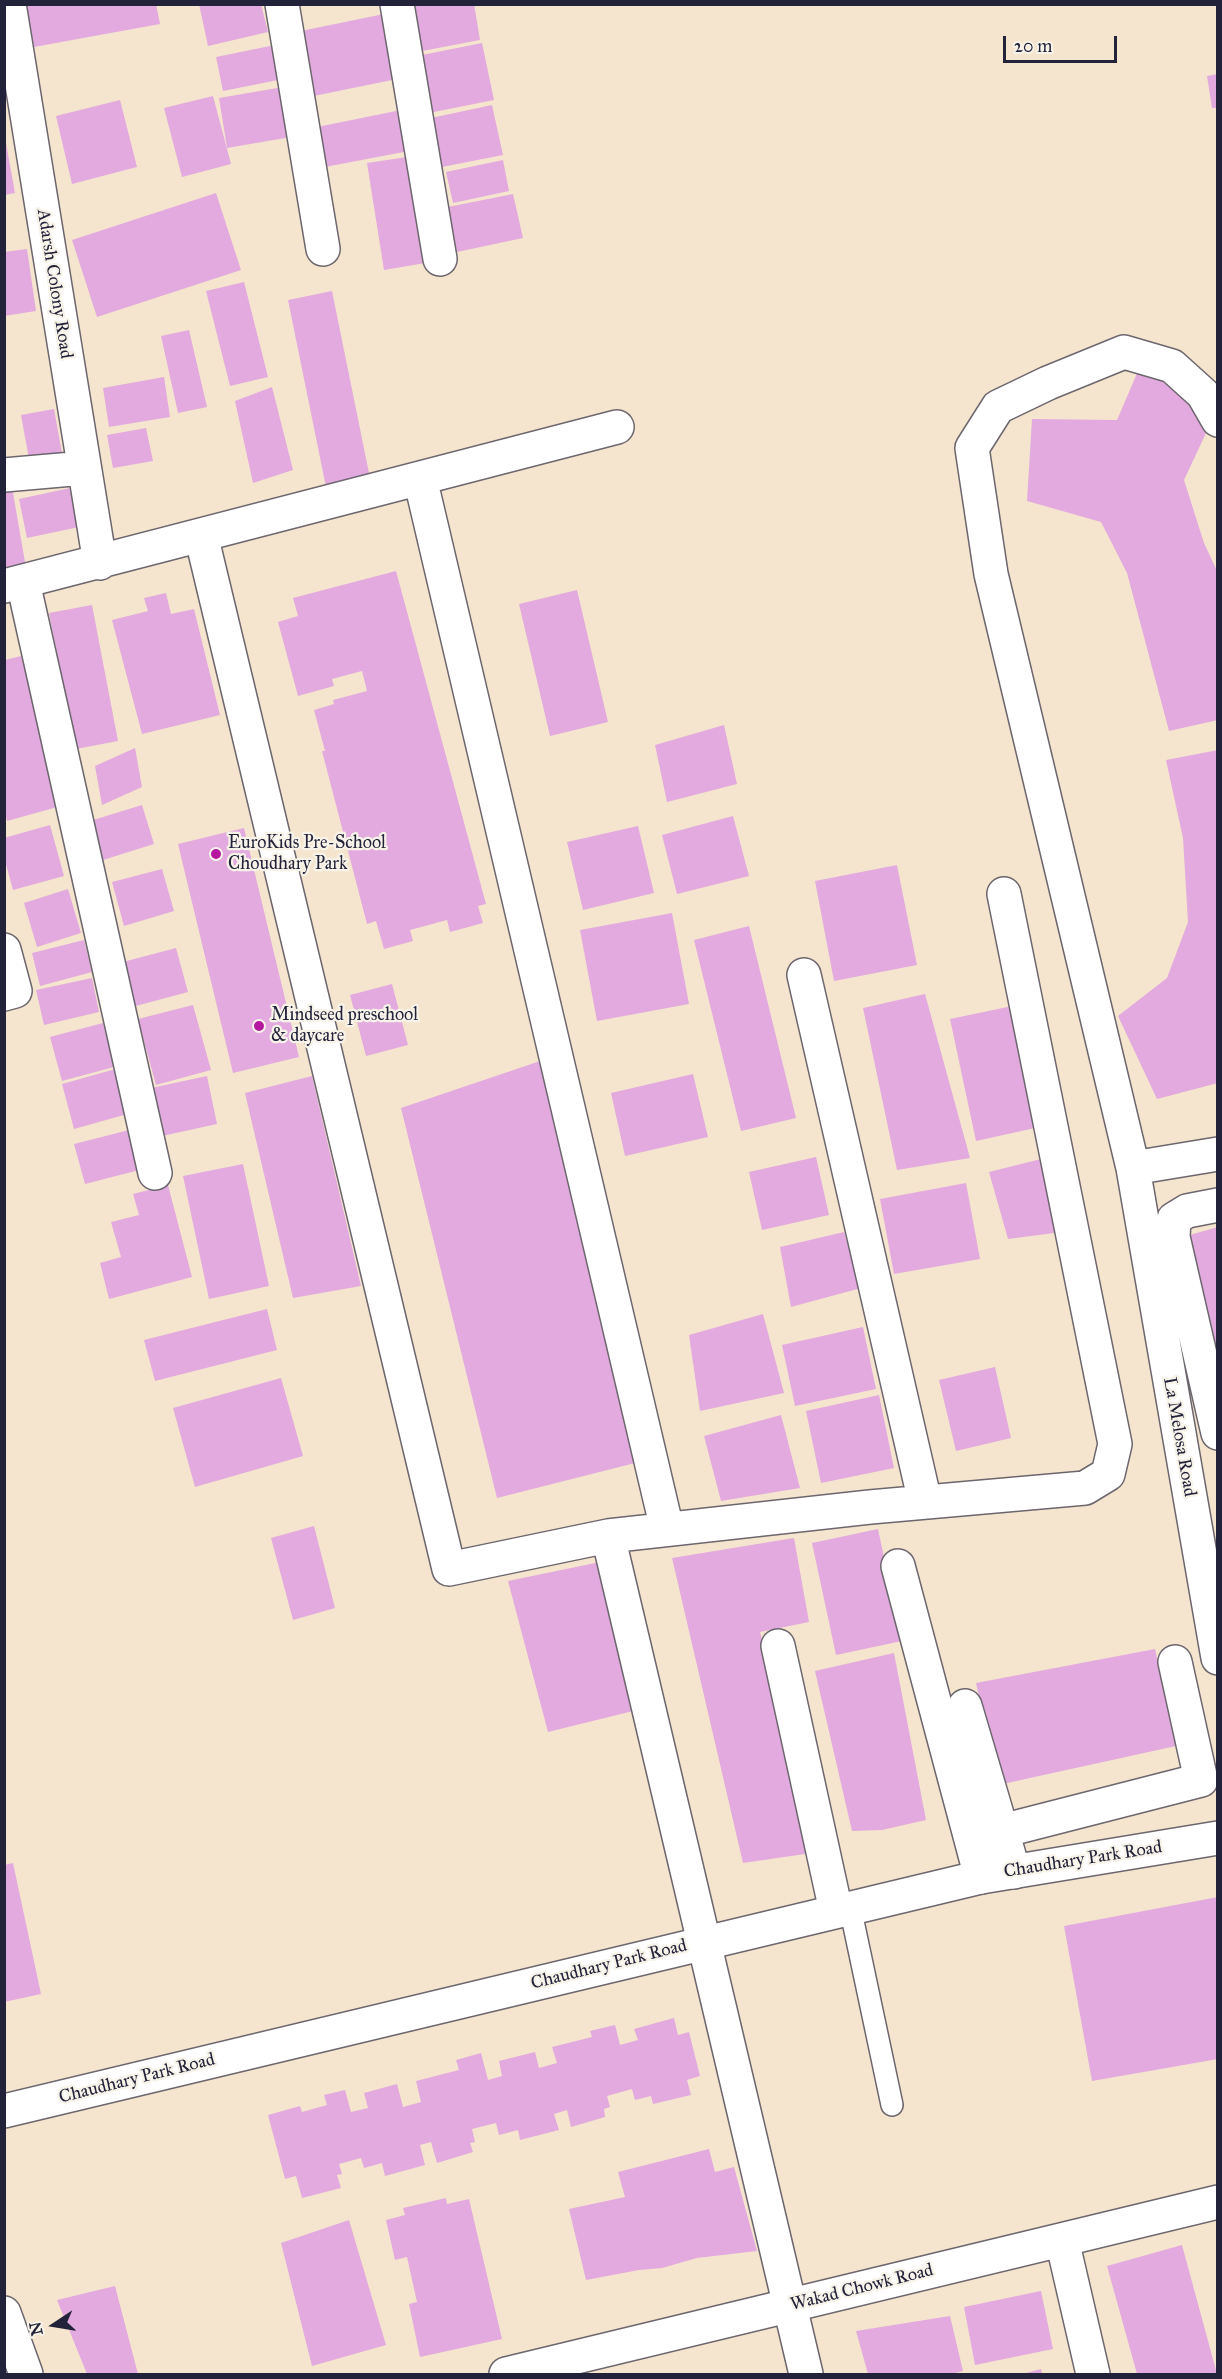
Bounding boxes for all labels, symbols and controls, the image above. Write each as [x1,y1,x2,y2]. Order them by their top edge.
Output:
scale bar [1006,24,1120,62]
text: 20 m [1014,35,1052,57]
street label: Adarsh Colony Road [31,208,77,360]
place label: EuroKids Pre-School Choudhary Park [228,833,386,876]
marker: EuroKids Pre-School Choudhary Park [209,847,223,861]
place label: Mindseed preschool & daycare [271,1005,418,1048]
marker: Mindseed preschool & daycare [252,1019,266,1033]
street label: La Melosa Road [1158,1376,1200,1498]
street label: Chaudhary Park Road [1002,1837,1164,1883]
street label: Chaudhary Park Road [529,1935,689,1995]
street label: Chaudhary Park Road [57,2049,217,2109]
street label: Wakad Chowk Road [788,2260,936,2316]
north arrow [24,2295,84,2355]
text: N [25,2320,47,2337]

